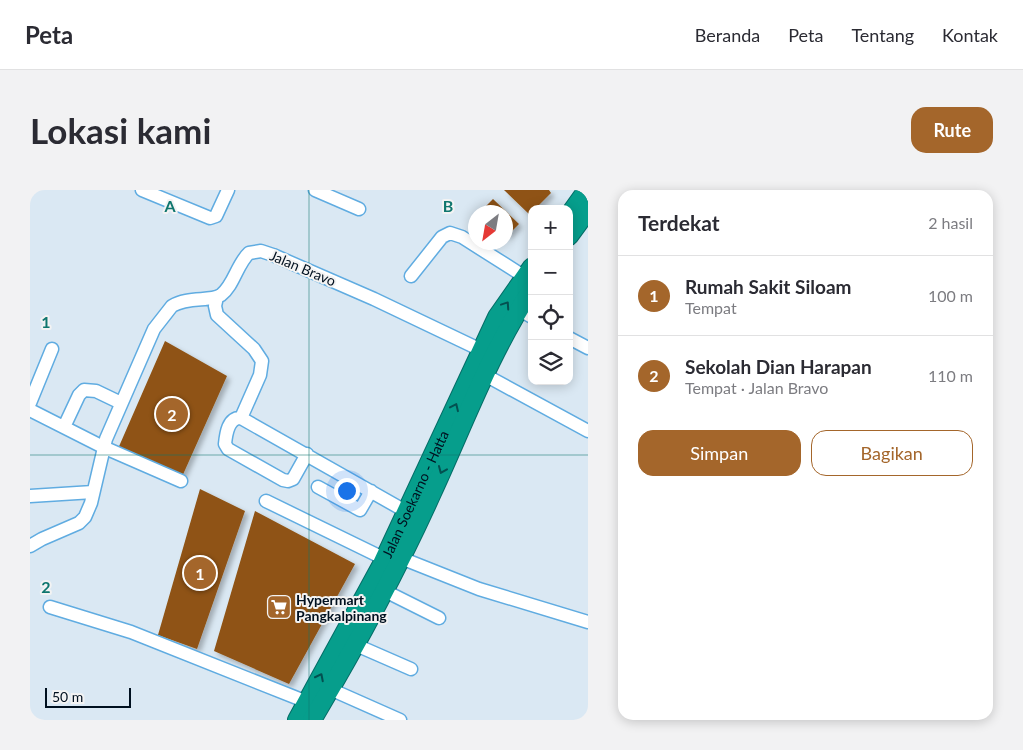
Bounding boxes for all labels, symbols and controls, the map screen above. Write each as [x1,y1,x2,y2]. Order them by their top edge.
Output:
text: Peta [25,20,73,49]
text: Beranda [695,24,760,46]
text: Peta [788,24,823,46]
text: Tentang [851,24,914,46]
text: Kontak [942,24,998,46]
button: Rute [911,107,993,153]
text: Lokasi kami [30,109,211,151]
text: A [163,196,176,215]
text: B [443,196,453,215]
north arrow [468,205,513,250]
map controls [528,205,573,385]
button: + [528,205,573,250]
text: Terdekat [638,210,720,235]
text: 2 hasil [928,213,973,232]
street label: Jalan Bravo [267,247,339,290]
button: − [528,250,573,295]
text: Rumah Sakit Siloam [685,275,851,298]
text: 1 [649,286,659,305]
text: 100 m [928,286,973,305]
button: locate [528,295,573,340]
text: Tempat [685,298,737,317]
one-way arrow [500,301,509,310]
text: 1 [41,312,51,331]
button: layers [528,340,573,385]
text: Sekolah Dian Harapan [685,355,872,378]
text: 2 [649,366,659,385]
text: 110 m [928,366,973,385]
text: Tempat · Jalan Bravo [685,378,828,397]
pin: 2 [156,395,188,433]
one-way arrow [448,403,459,412]
street label: Jalan Soekarno - Hatta [378,427,452,560]
button: Simpan [638,430,801,476]
button: Bagikan [811,430,973,476]
one-way arrow [438,465,449,474]
your location [334,478,360,504]
pin: 1 [184,554,216,592]
text: 2 [41,577,51,596]
place label: Hypermart Pangkalpinang [296,591,387,624]
supermarket icon: Hypermart Pangkalpinang [266,594,292,620]
one-way arrow [314,673,324,682]
scale bar [45,685,131,708]
text: 50 m [52,688,83,705]

